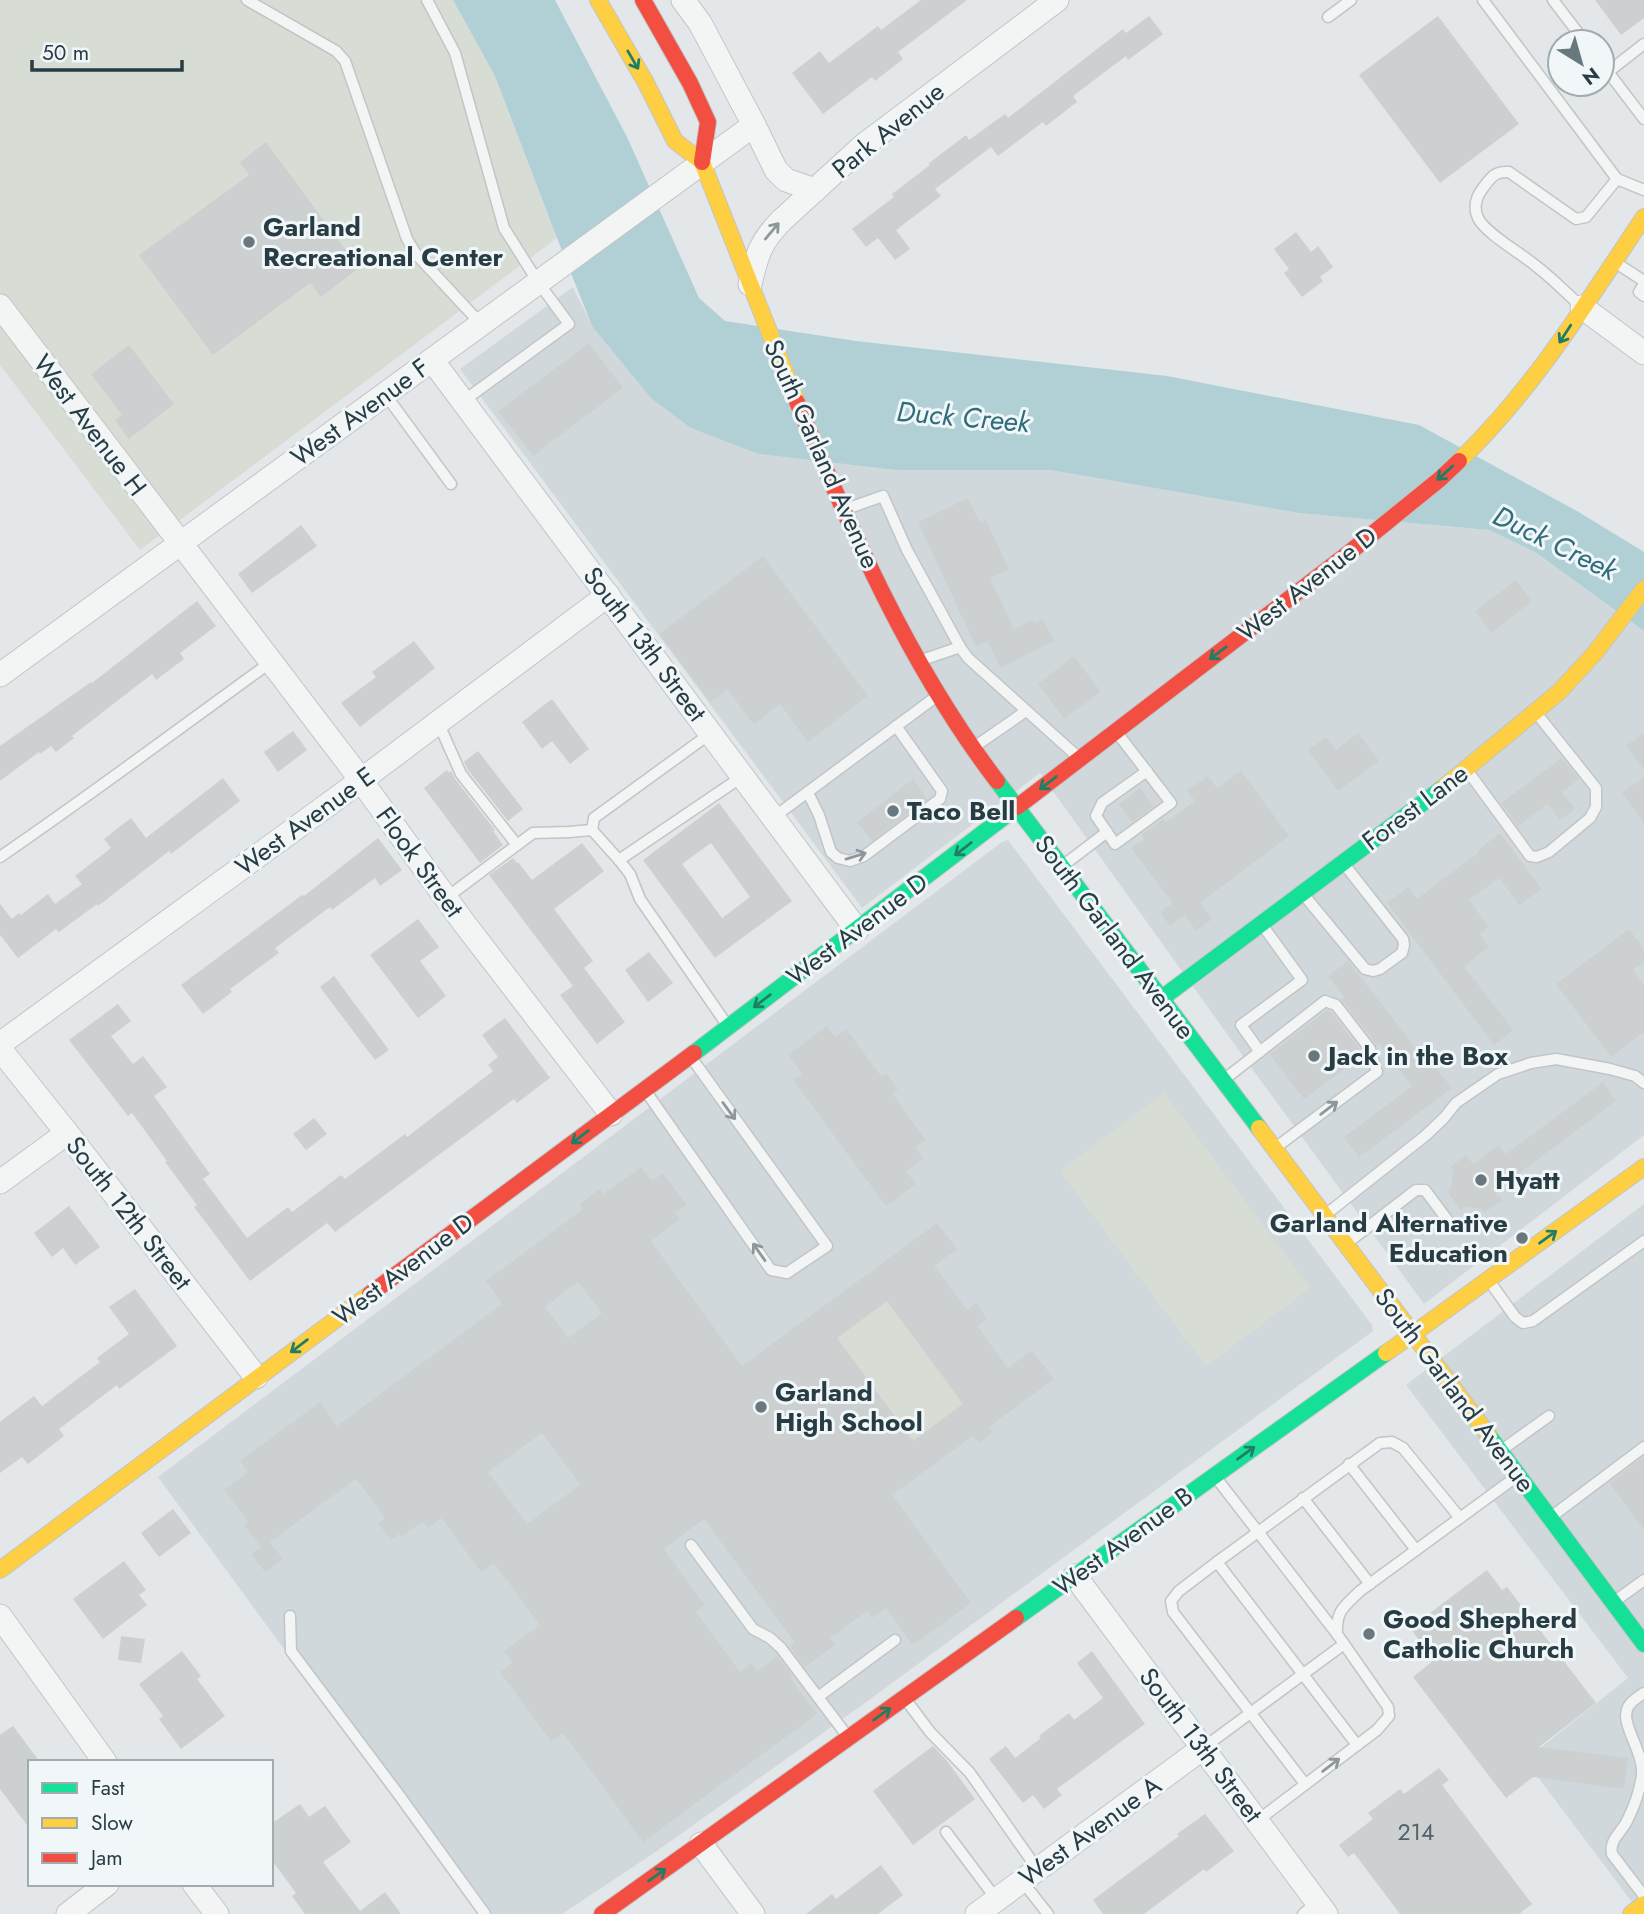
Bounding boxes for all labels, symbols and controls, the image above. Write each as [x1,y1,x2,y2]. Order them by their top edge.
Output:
scale bar [32,28,182,72]
north arrow [1546,28,1616,98]
text: 50 m [42,38,89,68]
one-way arrow [626,49,640,69]
text: N [1577,61,1605,92]
street label: Park Avenue [824,73,952,187]
place label: Garland Recreational Center [263,208,504,276]
one-way arrow [765,222,780,240]
marker: Garland Recreational Center [241,234,257,250]
one-way arrow [1557,324,1571,344]
street label: South Garland Avenue [754,333,890,575]
street label: West Avenue H [24,346,156,504]
street label: West Avenue F [283,349,437,475]
water label: Duck Creek [895,391,1032,443]
one-way arrow [1437,465,1454,482]
water label: Duck Creek [1486,495,1625,591]
street label: West Avenue D [1229,517,1385,651]
street label: South 13th Street [574,559,716,730]
one-way arrow [1209,646,1228,661]
street label: Forest Lane [1354,754,1476,860]
street label: West Avenue E [227,757,383,885]
one-way arrow [1040,776,1058,791]
place label: Taco Bell [907,792,1015,830]
street label: Flook Street [367,799,474,926]
marker: Taco Bell [885,803,901,819]
street label: South Garland Avenue [1025,827,1205,1047]
one-way arrow [954,841,973,856]
one-way arrow [845,849,867,862]
street label: West Avenue D [778,863,936,995]
one-way arrow [754,994,772,1009]
place label: Jack in the Box [1323,1037,1508,1075]
marker: Jack in the Box [1306,1048,1322,1064]
one-way arrow [1319,1100,1338,1115]
one-way arrow [722,1101,736,1120]
street label: South 12th Street [57,1128,202,1299]
one-way arrow [571,1130,590,1145]
place label: Hyatt [1495,1161,1560,1199]
marker: Hyatt [1473,1172,1489,1188]
street label: West Avenue D [324,1203,482,1335]
place label: Garland Alternative Education [1270,1204,1508,1272]
marker: Garland Alternative Education [1514,1230,1530,1246]
one-way arrow [1538,1230,1557,1244]
one-way arrow [752,1243,766,1262]
street label: South Garland Avenue [1365,1280,1545,1500]
one-way arrow [290,1339,309,1353]
place label: Garland High School [775,1373,923,1441]
marker: Garland High School [753,1399,769,1415]
one-way arrow [1236,1445,1255,1460]
street label: West Avenue B [1045,1477,1201,1605]
place label: Good Shepherd Catholic Church [1383,1600,1577,1668]
marker: Good Shepherd Catholic Church [1361,1626,1377,1642]
street label: South 13th Street [1130,1660,1272,1831]
one-way arrow [872,1707,891,1721]
one-way arrow [1321,1757,1340,1772]
legend [28,1760,273,1886]
street label: West Avenue A [1011,1766,1170,1896]
text: Fast [91,1773,124,1803]
text: Slow [91,1808,133,1838]
house number: 214 [1398,1815,1434,1849]
text: Jam [88,1843,123,1873]
one-way arrow [647,1867,666,1882]

